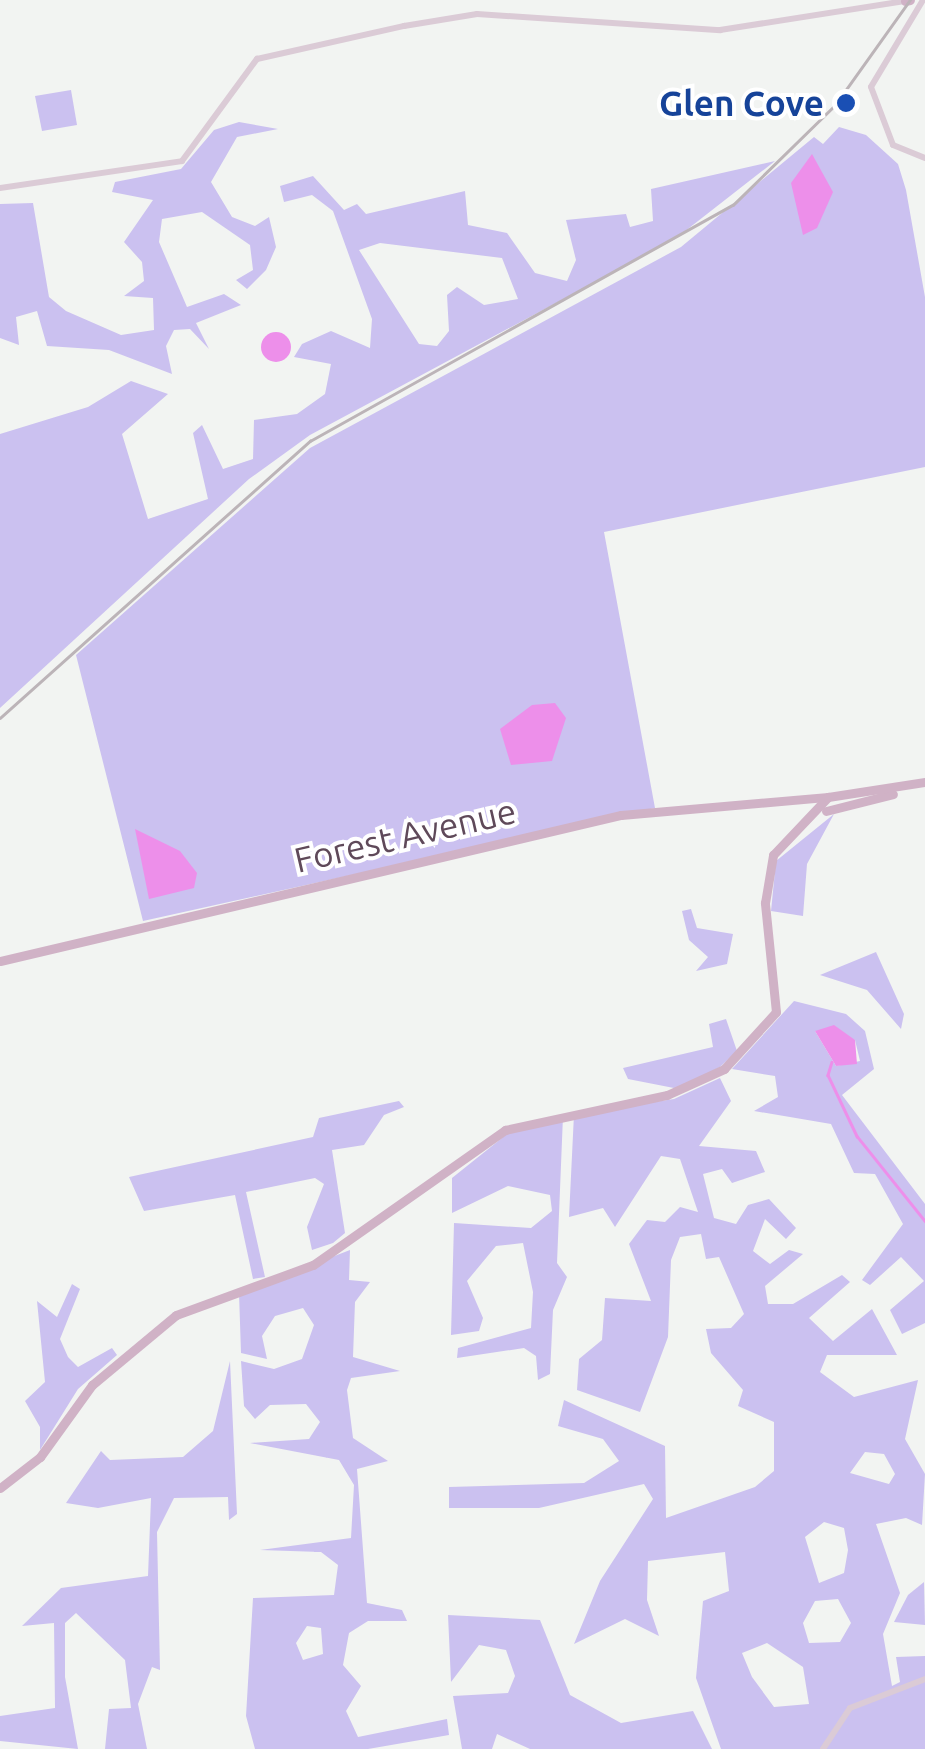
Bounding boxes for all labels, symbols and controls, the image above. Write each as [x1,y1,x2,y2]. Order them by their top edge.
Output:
place label: Glen Cove [659,82,824,124]
marker: Glen Cove [833,90,859,116]
street label: Forest Avenue [290,789,520,881]

